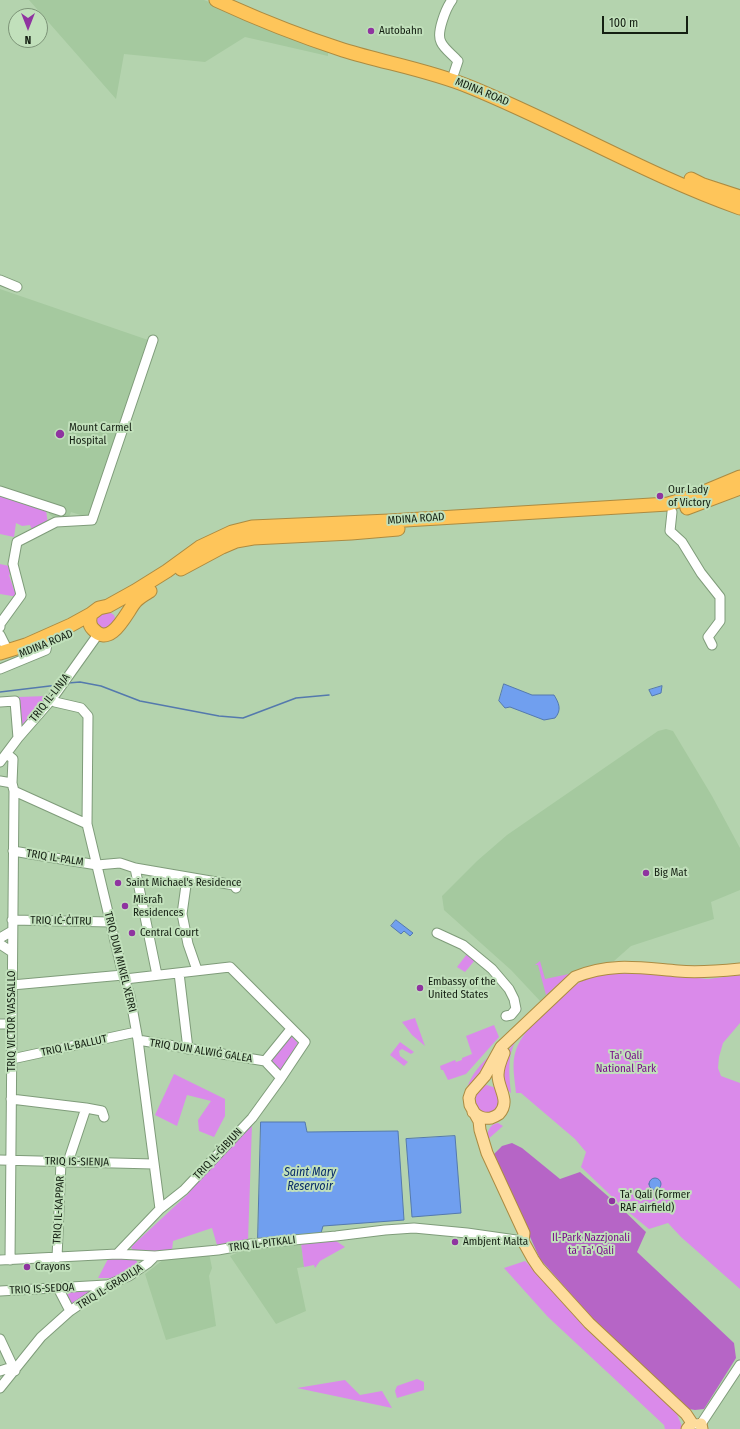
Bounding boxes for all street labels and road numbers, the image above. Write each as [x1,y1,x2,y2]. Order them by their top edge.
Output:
street label: MDINA ROAD [453,75,511,109]
street label: MDINA ROAD [387,510,445,528]
street label: MDINA ROAD [17,627,75,661]
street label: TRIQ IL-LINJA [27,671,73,725]
street label: TRIQ IL-PALM [26,847,84,869]
street label: TRIQ DUN MIKIEL XERRI [101,910,139,1014]
street label: TRIQ IĊ-ĊITRU [30,914,92,928]
street label: TRIQ VICTOR VASSALLO [5,970,19,1072]
street label: TRIQ IL-BALLUT [40,1033,108,1059]
street label: TRIQ DUN ALWIĠ GALEA [149,1036,253,1066]
street label: TRIQ IL-ĠIBJUN [191,1126,245,1182]
street label: TRIQ IS-SIENJA [45,1155,109,1169]
street label: TRIQ IL-KAPPAR [51,1175,67,1245]
street label: TRIQ IL-PITKALI [228,1233,296,1255]
street label: TRIQ IL-GRADILJA [75,1262,145,1312]
street label: TRIQ IS-SEDQA [9,1281,75,1297]

